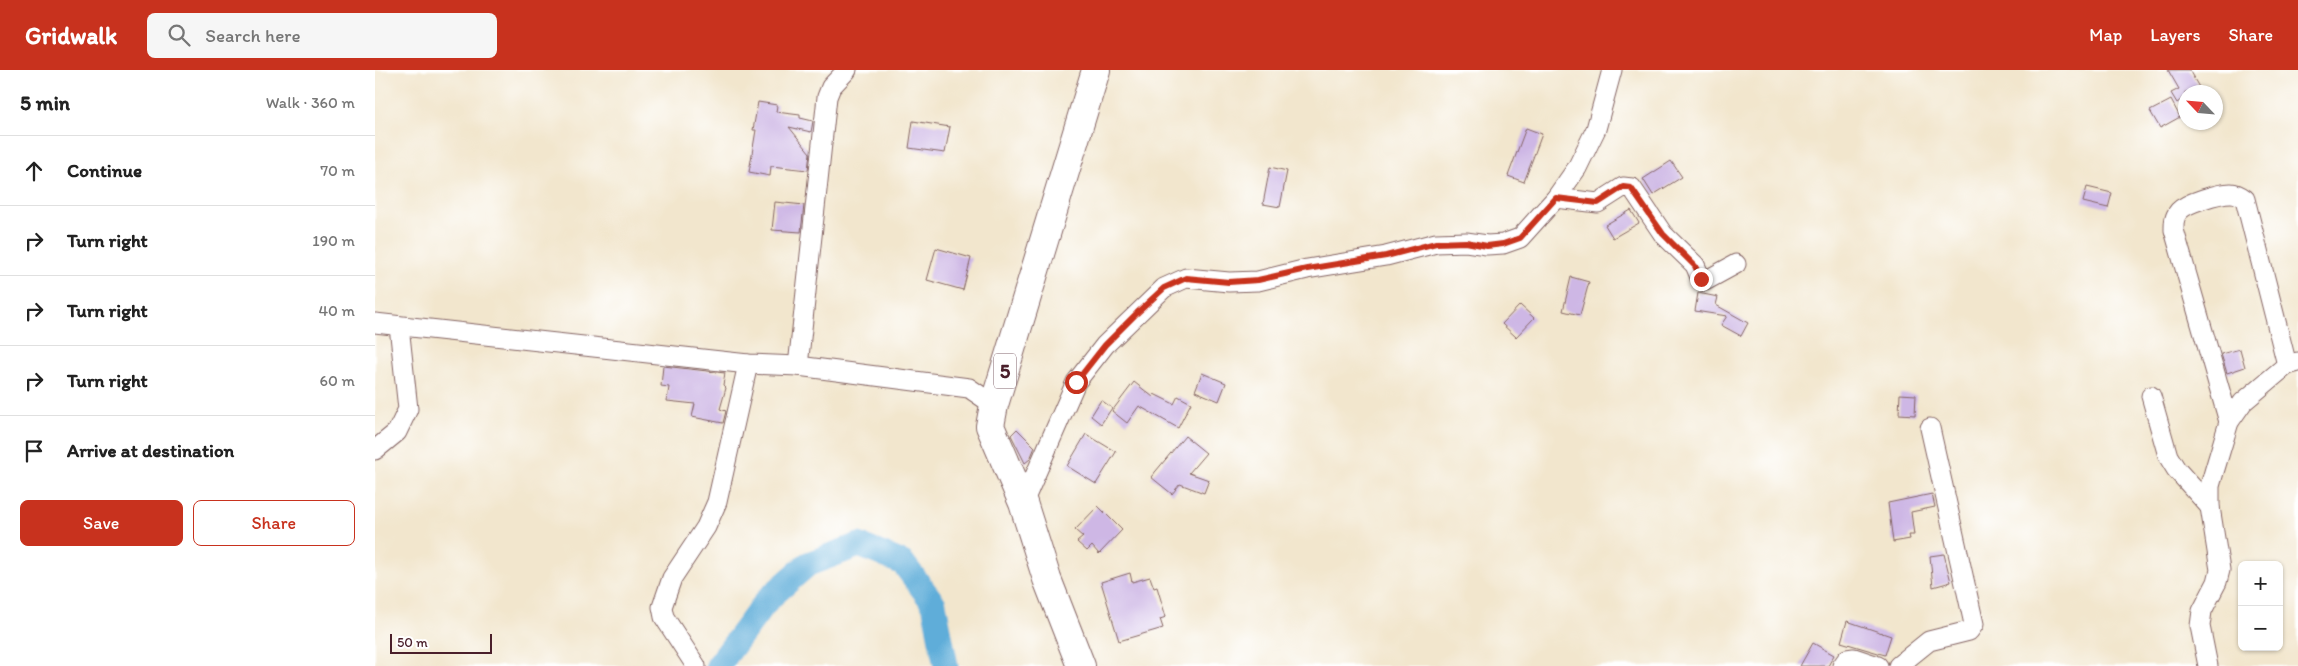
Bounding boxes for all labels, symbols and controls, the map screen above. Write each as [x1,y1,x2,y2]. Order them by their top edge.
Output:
search box [147,13,497,58]
text: Gridwalk [25,21,117,50]
icon: search [165,21,193,49]
text: Search here [205,24,301,47]
text: Map [2089,24,2122,46]
text: Layers [2150,24,2200,46]
text: Share [2228,24,2273,46]
north arrow [2178,85,2223,130]
text: 5 min [20,90,70,115]
text: Walk · 360 m [266,93,355,112]
icon: ahead [20,157,48,185]
text: Continue [67,159,142,182]
text: 70 m [320,161,355,180]
icon: right [20,227,48,255]
text: Turn right [67,229,148,252]
text: 190 m [312,231,355,250]
route end [1690,268,1713,291]
icon: right [20,297,48,325]
text: Turn right [67,299,148,322]
text: 40 m [318,301,355,320]
road number: 5 [994,354,1016,388]
icon: right [20,367,48,395]
text: Turn right [67,369,148,392]
text: 60 m [320,371,355,390]
route start [1065,371,1088,394]
icon: arrive [20,437,48,465]
text: Arrive at destination [67,439,234,462]
button: Save [20,500,183,546]
button: Share [193,500,355,546]
map controls [2238,561,2283,651]
button: + [2238,561,2283,606]
button: − [2238,606,2283,651]
scale bar [390,631,493,654]
text: 50 m [397,634,428,651]

